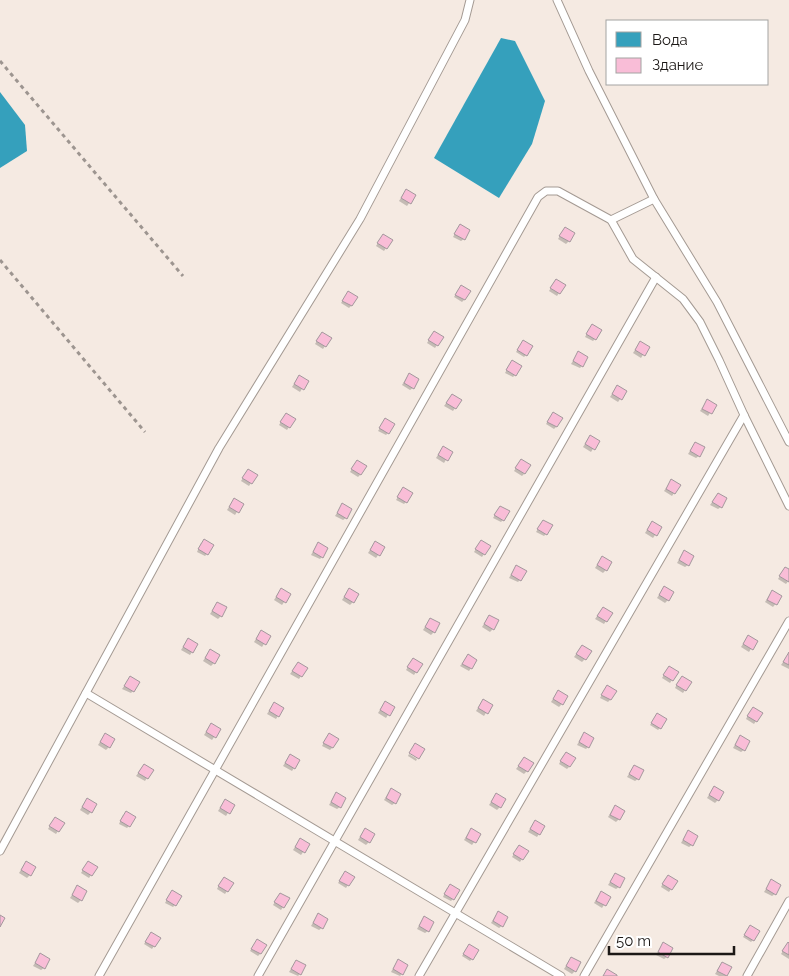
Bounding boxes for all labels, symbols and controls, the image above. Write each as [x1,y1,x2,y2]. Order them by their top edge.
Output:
legend [606,20,769,85]
text: Вода [652,31,688,49]
text: Здание [652,56,704,74]
scale bar [609,924,734,956]
text: 50 m [616,932,651,950]

